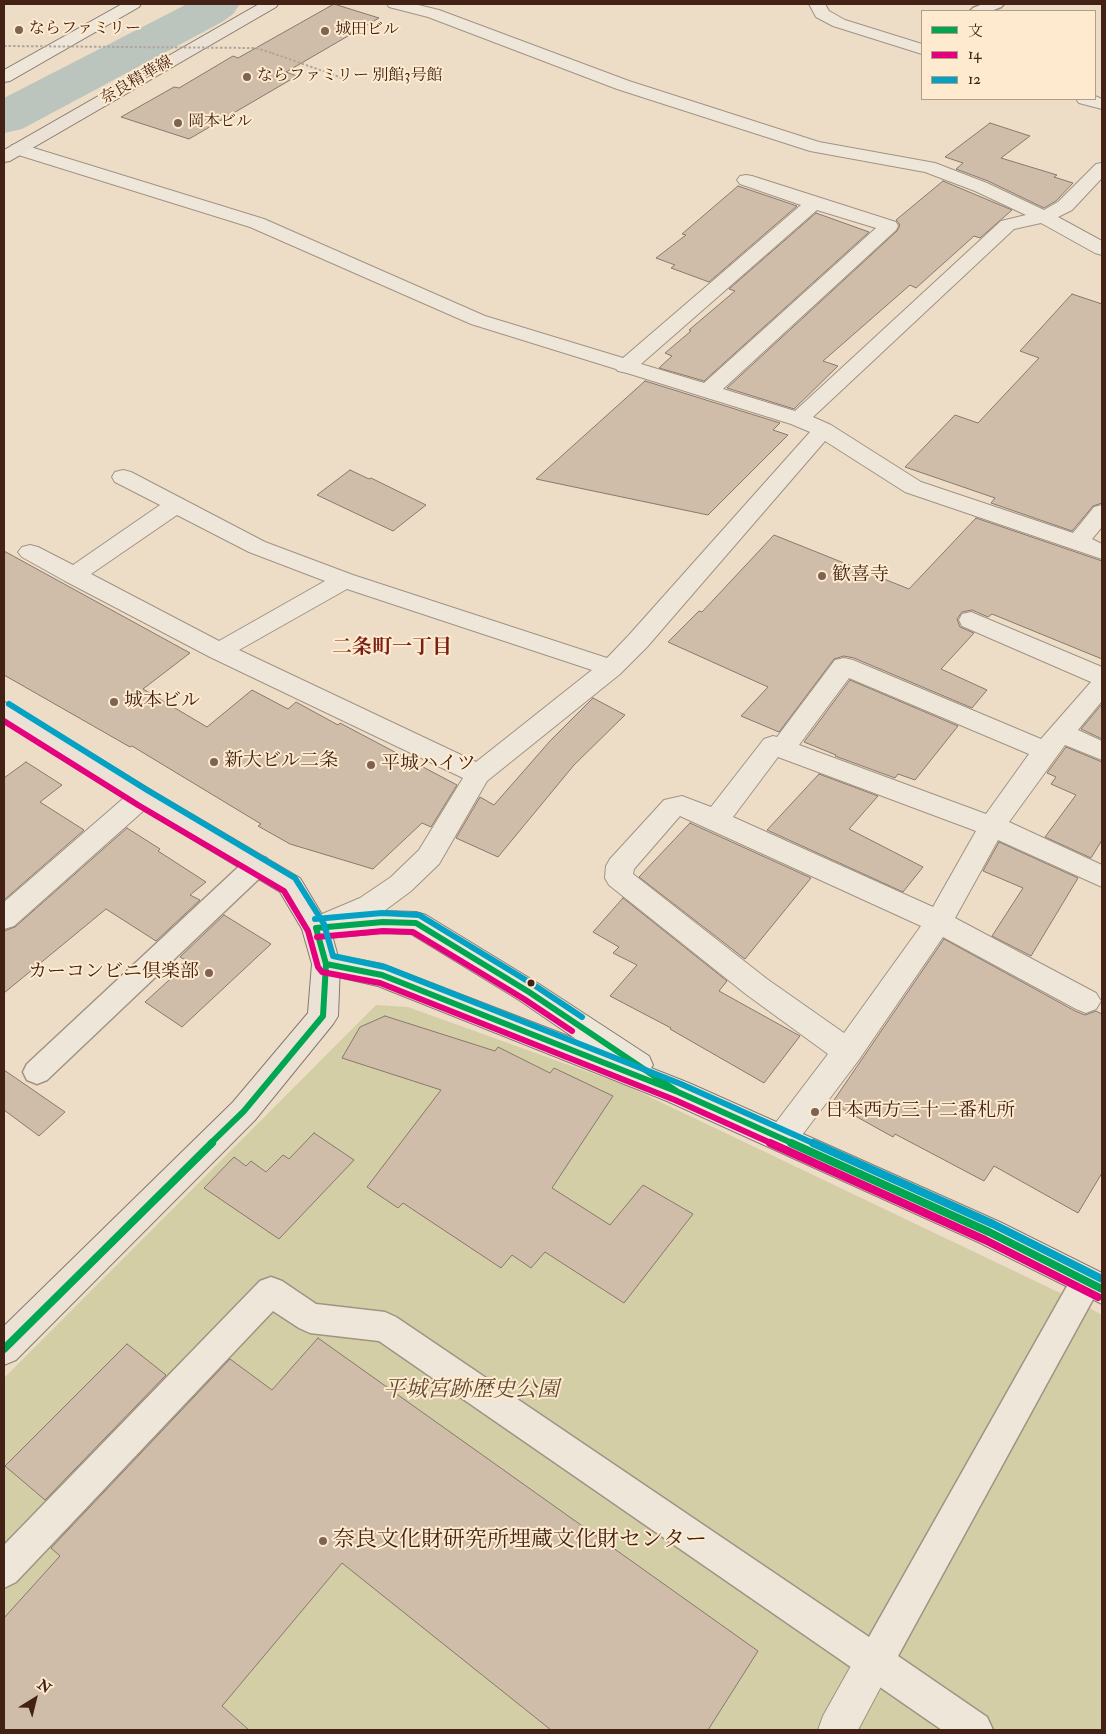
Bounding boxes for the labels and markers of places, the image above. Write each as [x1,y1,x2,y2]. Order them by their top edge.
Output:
place label: ならファミリー [29,20,141,40]
place label: 城田ビル [335,21,399,41]
marker: ならファミリー [13,24,25,36]
marker: 城田ビル [319,25,331,37]
place label: ならファミリー 別館3号館 [257,67,443,87]
marker: ならファミリー 別館3号館 [241,71,253,83]
place label: 岡本ビル [188,113,252,133]
marker: 岡本ビル [172,117,184,129]
place label: 歓喜寺 [832,565,889,587]
marker: 歓喜寺 [816,570,828,582]
place label: 城本ビル [124,691,200,713]
marker: 城本ビル [108,696,120,708]
place label: 新大ビル二条 [224,751,338,773]
place label: 平城ハイツ [381,754,476,776]
marker: 新大ビル二条 [208,756,220,768]
marker: 平城ハイツ [365,759,377,771]
place label: カーコンビニ倶楽部 [28,962,199,984]
marker: カーコンビニ倶楽部 [203,967,215,979]
unlabelled marker [526,978,536,988]
place label: 日本西方三十二番札所 [825,1101,1015,1123]
marker: 日本西方三十二番札所 [809,1106,821,1118]
place label: 奈良文化財研究所埋蔵文化財センター [333,1528,707,1554]
marker: 奈良文化財研究所埋蔵文化財センター [317,1535,329,1547]

